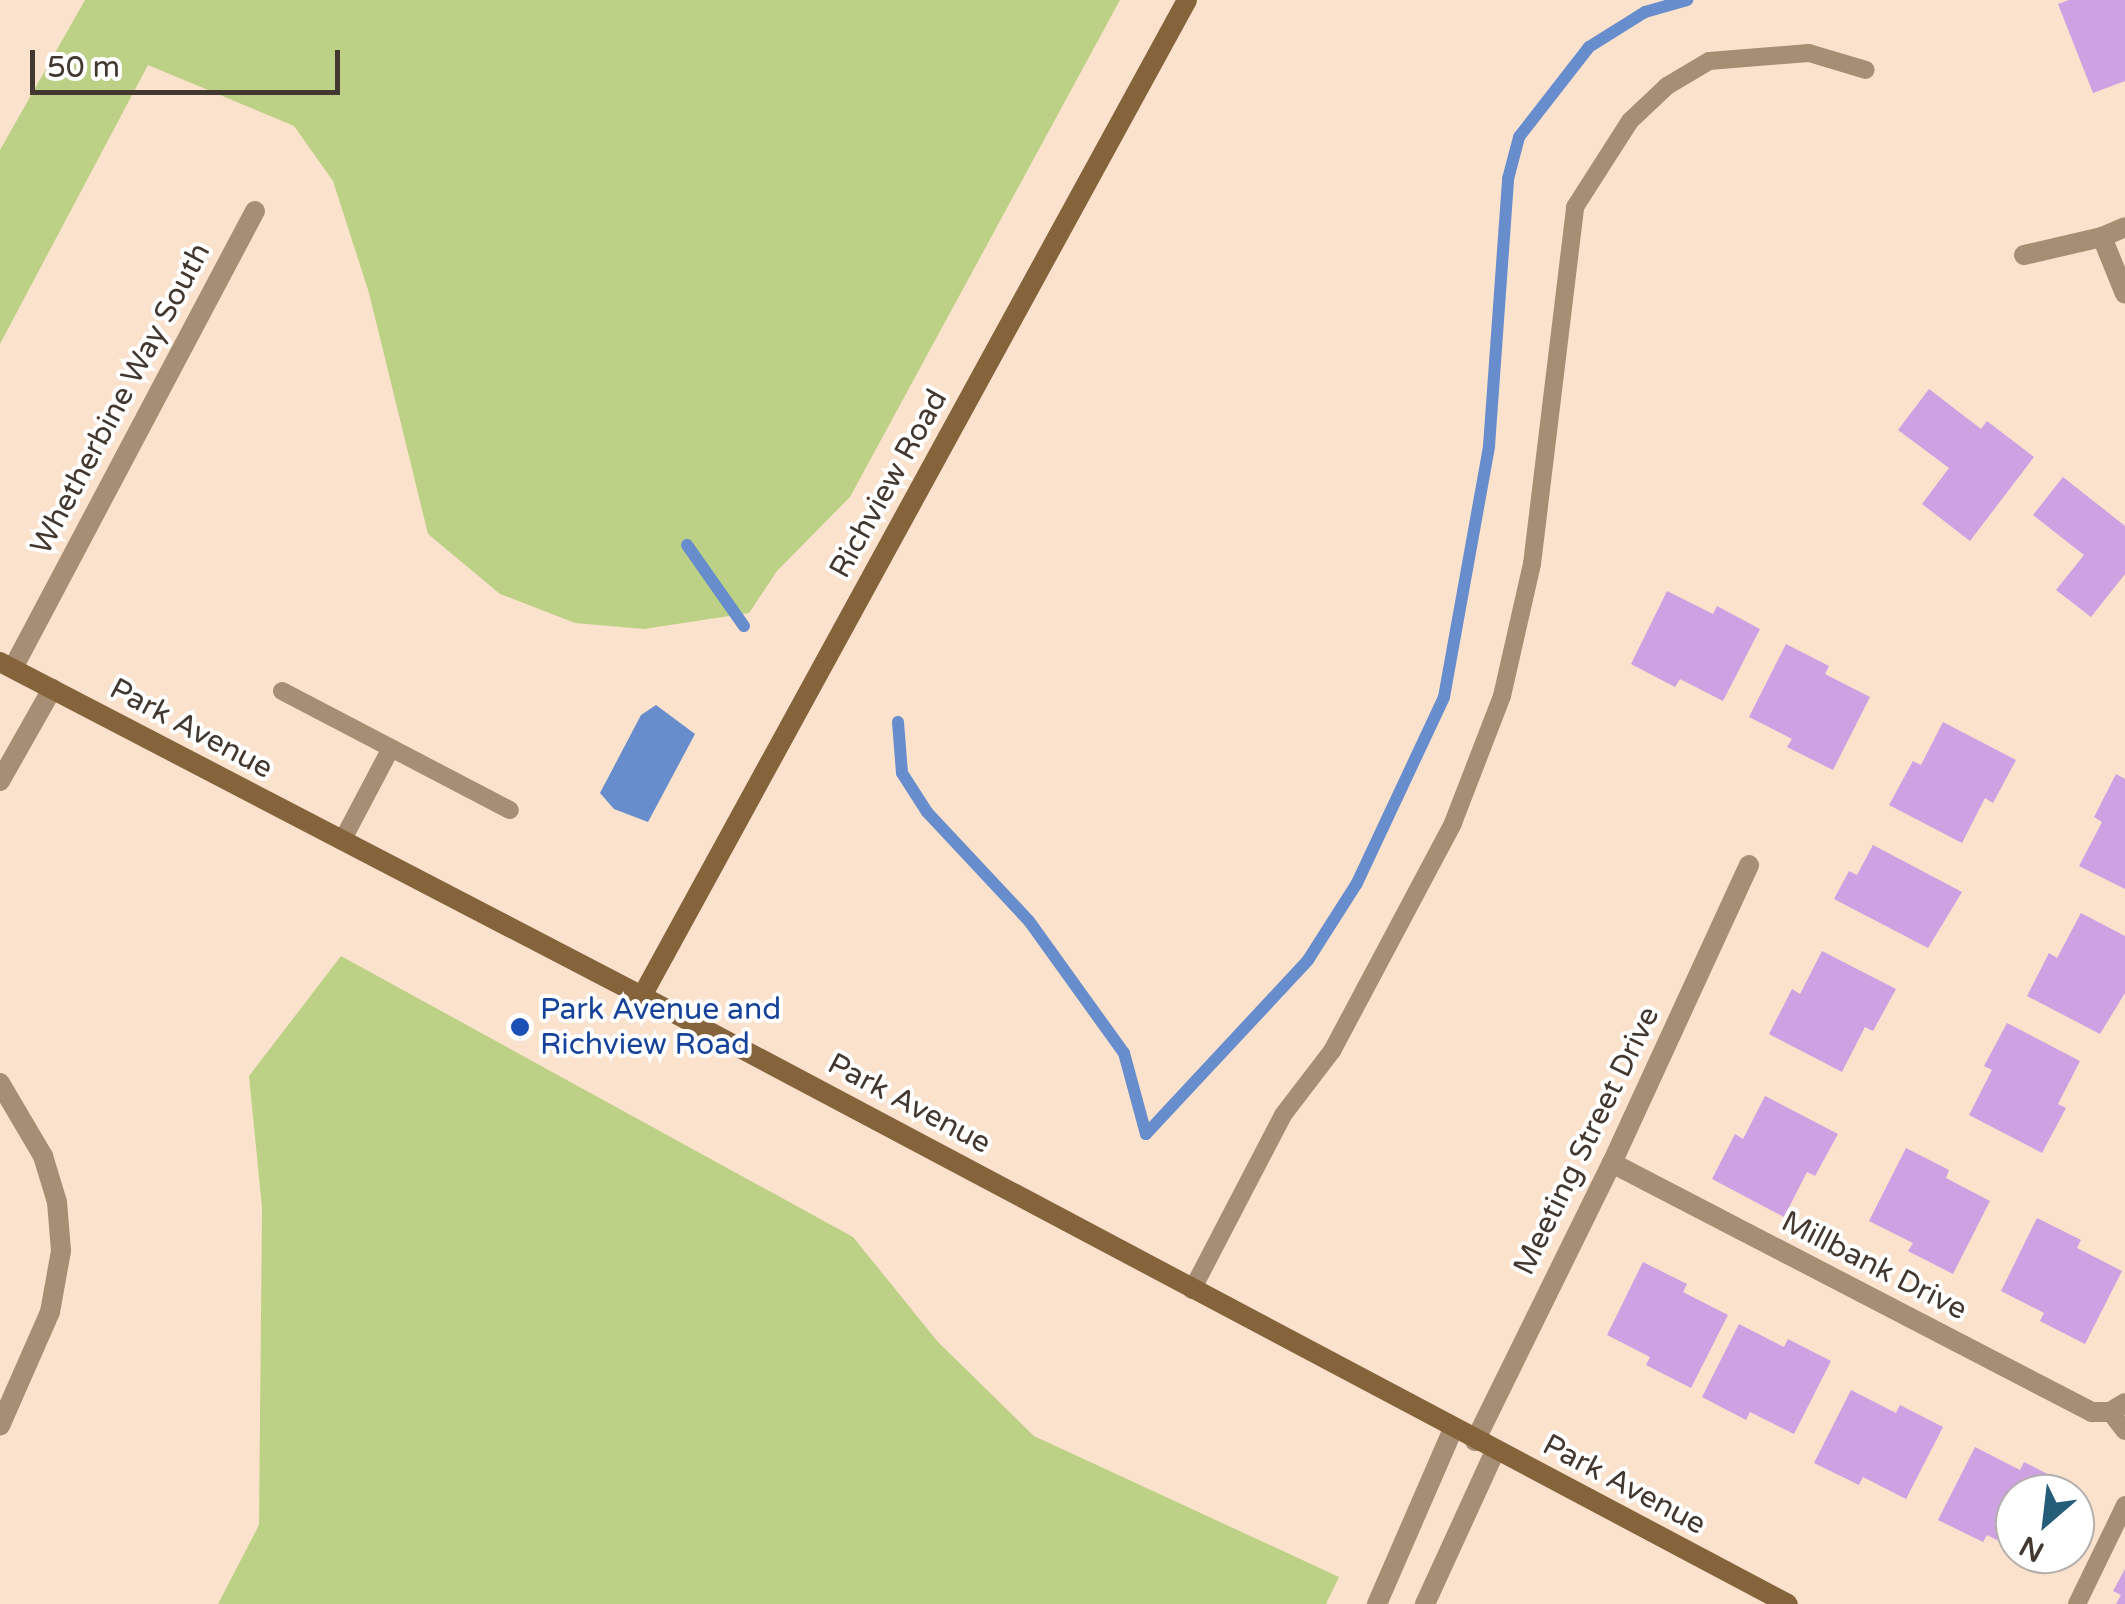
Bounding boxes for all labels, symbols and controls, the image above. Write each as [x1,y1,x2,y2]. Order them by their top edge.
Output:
scale bar [35,30,345,92]
text: 50 m [47,49,120,86]
street label: Whetherbine Way South [24,237,218,561]
street label: Richview Road [822,383,956,585]
street label: Park Avenue [103,671,279,787]
place label: Park Avenue and Richview Road [540,992,781,1062]
street label: Meeting Street Drive [1506,1001,1668,1281]
marker: Park Avenue and Richview Road [509,1016,531,1038]
street label: Park Avenue [821,1046,997,1162]
street label: Millbank Drive [1775,1204,1973,1328]
street label: Park Avenue [1536,1427,1712,1543]
north arrow [1995,1474,2095,1574]
text: N [2014,1528,2050,1569]

